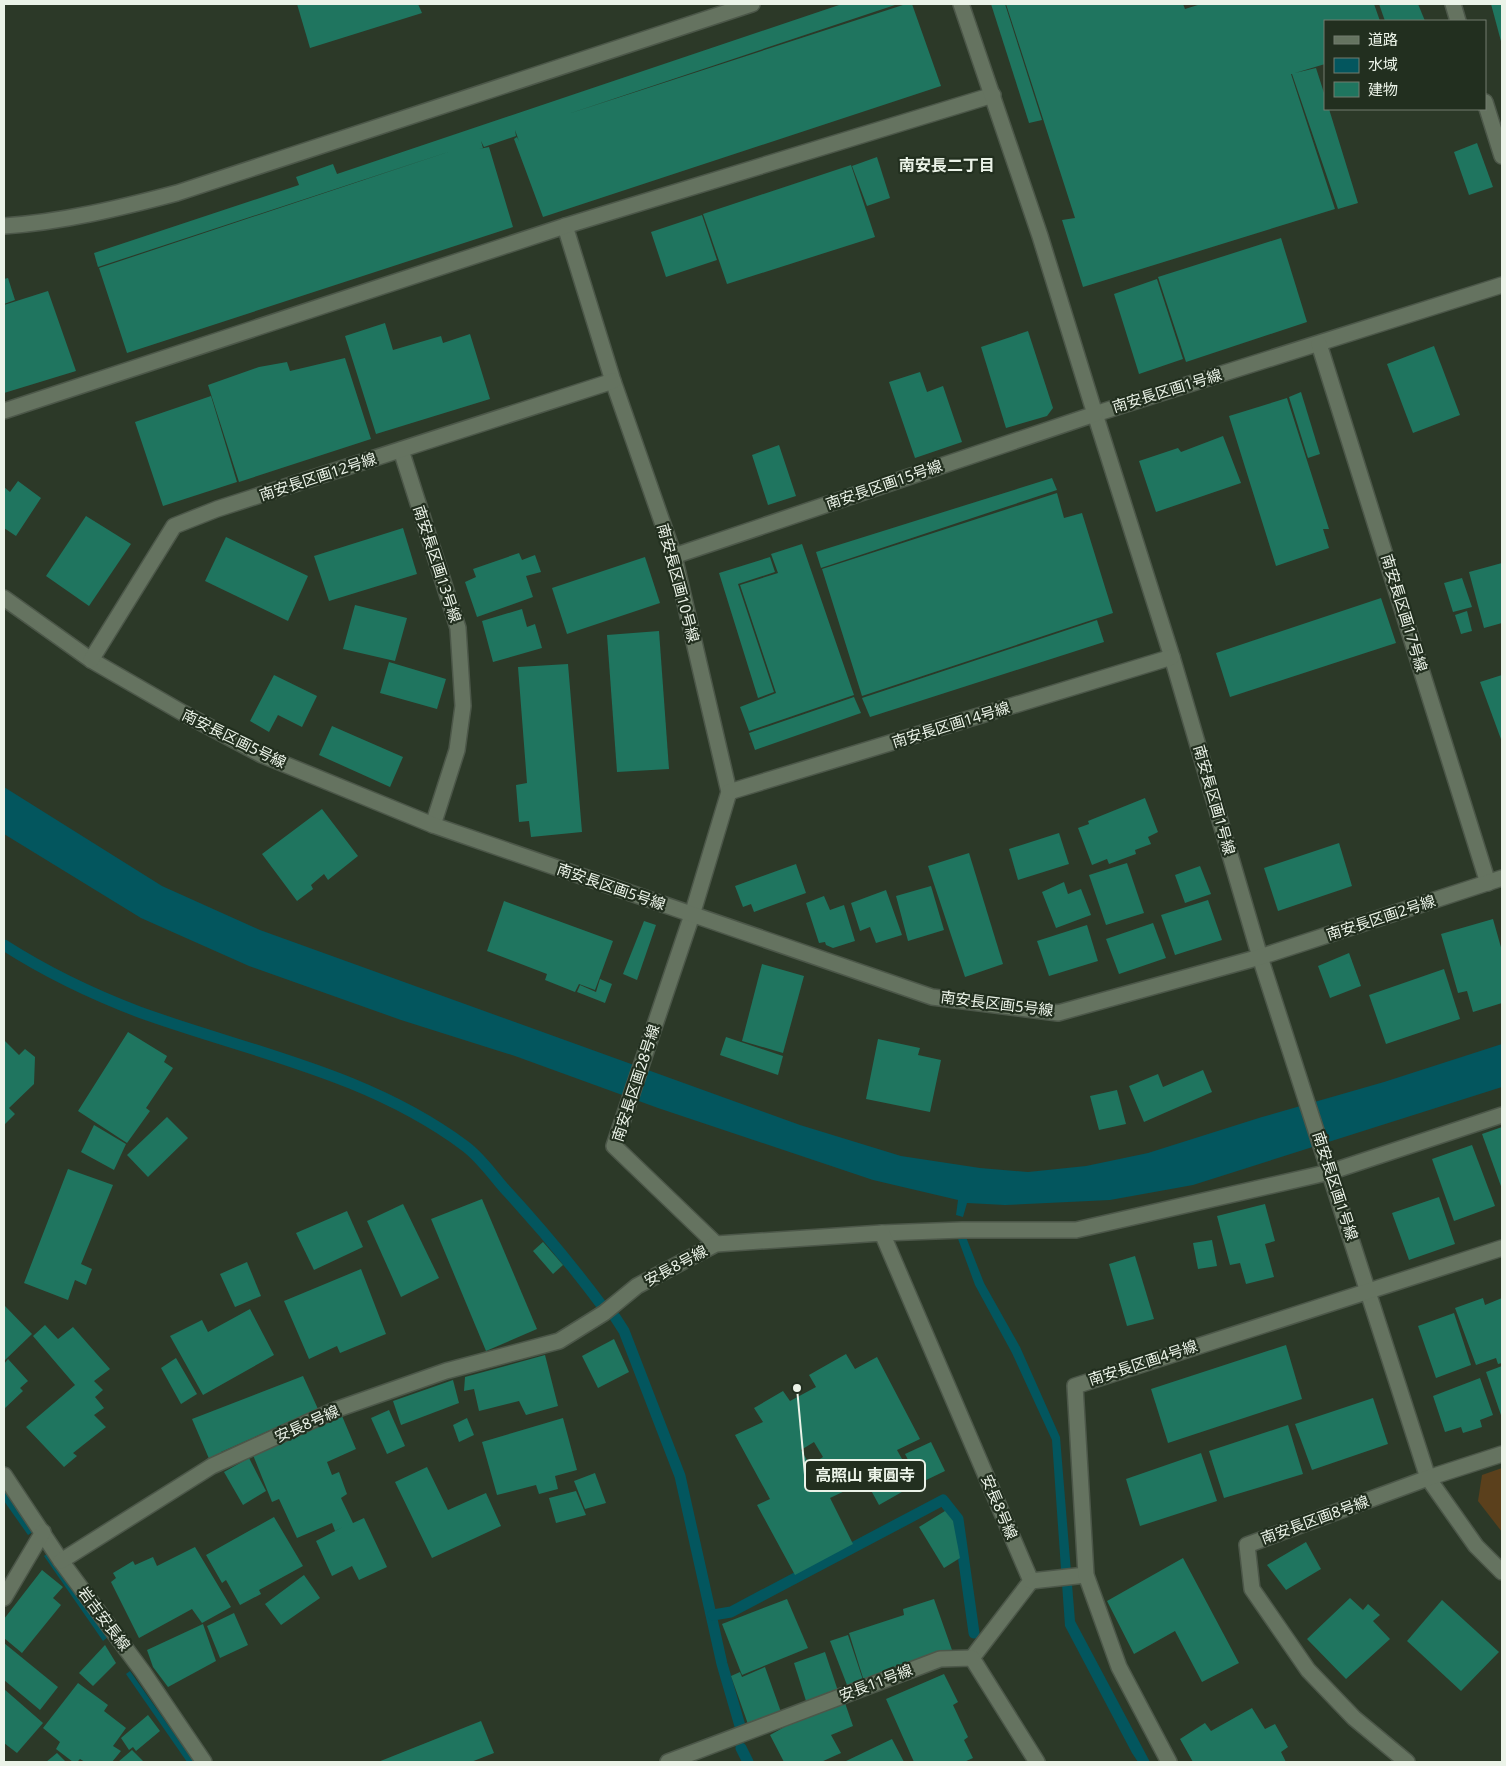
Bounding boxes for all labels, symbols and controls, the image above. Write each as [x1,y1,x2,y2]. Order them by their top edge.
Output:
legend [1324,20,1486,110]
text: 道路 [1368,29,1398,49]
text: 水域 [1368,54,1398,74]
text: 建物 [1368,79,1398,99]
district label: 南安長二丁目 [899,154,995,176]
street label: 南安長区画1号線 [1109,364,1224,416]
street label: 南安長区画12号線 [257,448,379,504]
street label: 南安長区画15号線 [823,455,945,513]
street label: 南安長区画13号線 [410,503,466,625]
street label: 南安長区画10号線 [653,521,704,644]
street label: 南安長区画17号線 [1378,551,1432,674]
street label: 南安長区画14号線 [889,697,1012,751]
street label: 南安長区画5号線 [179,704,290,772]
street label: 南安長区画1号線 [1190,742,1240,857]
street label: 南安長区画5号線 [554,858,668,914]
street label: 南安長区画2号線 [1324,890,1438,944]
street label: 南安長区画5号線 [940,986,1055,1020]
street label: 南安長区画28号線 [607,1022,663,1144]
street label: 南安長区画1号線 [1309,1129,1363,1243]
street label: 安長8号線 [641,1240,711,1290]
street label: 南安長区画4号線 [1086,1335,1200,1389]
street label: 安長8号線 [271,1400,342,1446]
callout: 高照山 東圓寺 [805,1460,925,1491]
text: 高照山 東圓寺 [815,1464,915,1486]
street label: 安長8号線 [977,1471,1023,1542]
street label: 南安長区画8号線 [1258,1490,1371,1548]
street label: 岩吉安長線 [74,1582,135,1654]
street label: 安長11号線 [836,1659,915,1705]

